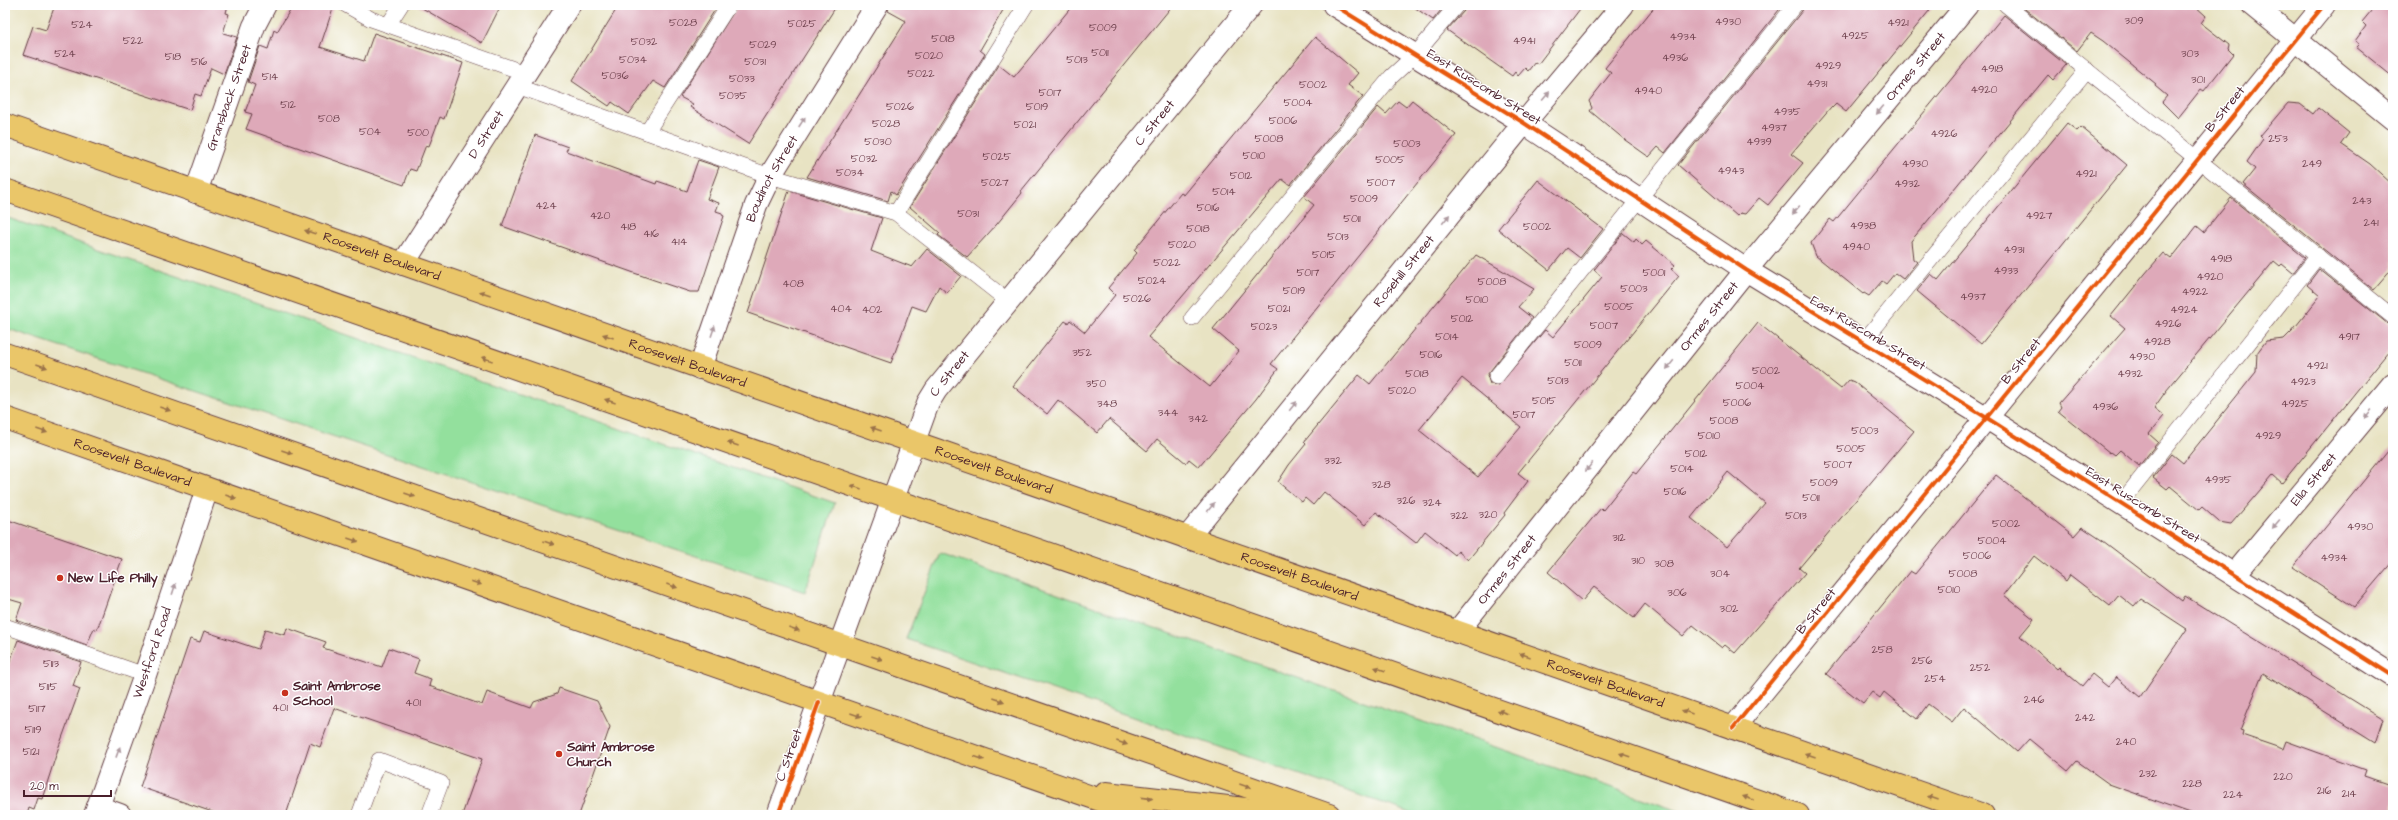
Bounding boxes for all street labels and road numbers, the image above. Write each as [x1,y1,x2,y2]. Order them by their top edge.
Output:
street label: Ormes Street [1881,28,1950,105]
street label: Gransback Street [202,41,256,153]
street label: East Ruscomb Street [1423,44,1545,130]
street label: B Street [2201,82,2250,136]
street label: C Street [1130,95,1179,150]
street label: D Street [464,106,509,162]
street label: Boudinot Street [742,131,803,224]
street label: Roosevelt Boulevard [321,228,443,285]
street label: Rosehill Street [1369,231,1439,311]
street label: Ormes Street [1676,277,1743,355]
street label: East Ruscomb Street [1807,291,1930,375]
street label: Roosevelt Boulevard [626,334,749,392]
street label: B Street [1997,334,2046,388]
street label: C Street [925,346,974,400]
street label: Roosevelt Boulevard [71,434,194,491]
street label: Roosevelt Boulevard [932,441,1055,499]
street label: Ella Street [2286,449,2341,510]
street label: East Ruscomb Street [2082,462,2204,548]
street label: Ormes Street [1473,530,1541,608]
street label: Roosevelt Boulevard [1238,548,1361,605]
street label: B Street [1792,584,1841,638]
street label: Westford Road [128,605,176,701]
street label: Roosevelt Boulevard [1544,654,1667,712]
street label: C Street [771,726,807,784]

